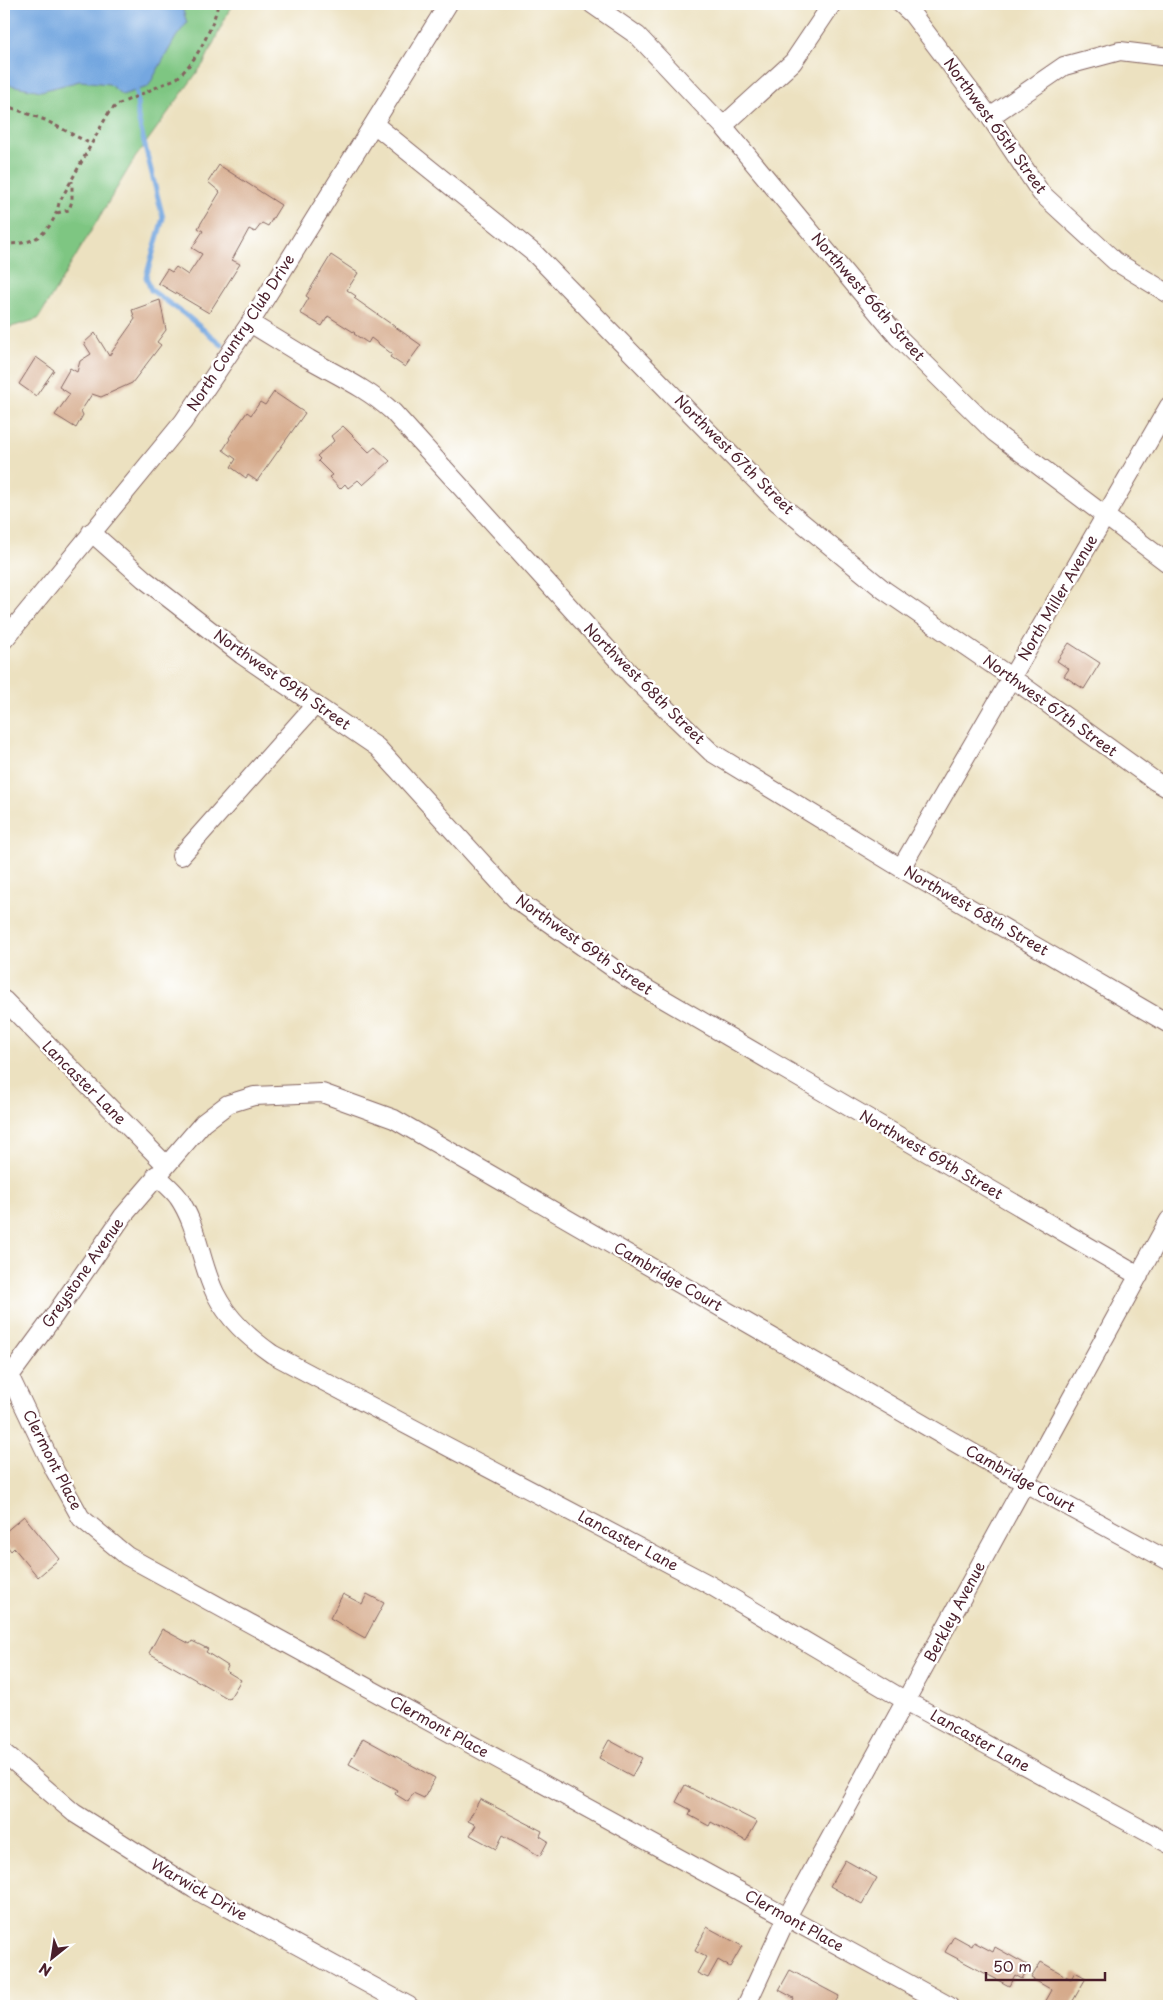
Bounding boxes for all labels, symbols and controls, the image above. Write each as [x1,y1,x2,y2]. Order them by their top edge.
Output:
street label: Northwest 65th Street [939,52,1053,198]
street label: Northwest 66th Street [807,227,931,365]
street label: North Country Club Drive [180,249,299,415]
street label: Northwest 67th Street [670,389,800,519]
street label: North Miller Avenue [1011,530,1102,665]
street label: Northwest 68th Street [579,617,711,749]
street label: Northwest 69th Street [210,623,356,735]
street label: Northwest 67th Street [979,648,1123,761]
street label: Northwest 68th Street [900,859,1053,961]
street label: Northwest 69th Street [512,888,658,1000]
street label: Lancaster Lane [38,1035,132,1129]
street label: Northwest 69th Street [856,1103,1008,1204]
street label: Greystone Avenue [35,1212,128,1332]
street label: Cambridge Court [610,1235,727,1316]
street label: Clermont Place [18,1405,89,1514]
street label: Cambridge Court [962,1438,1080,1517]
street label: Lancaster Lane [574,1504,683,1576]
street label: Berkley Avenue [917,1557,990,1666]
street label: Clermont Place [386,1689,494,1762]
street label: Lancaster Lane [927,1703,1035,1777]
street label: Warwick Drive [147,1852,252,1926]
street label: Clermont Place [741,1883,849,1956]
north arrow [28,1932,78,1982]
scale bar [986,1950,1104,1982]
text: 50 m [993,1954,1032,1977]
text: N [35,1958,55,1982]

